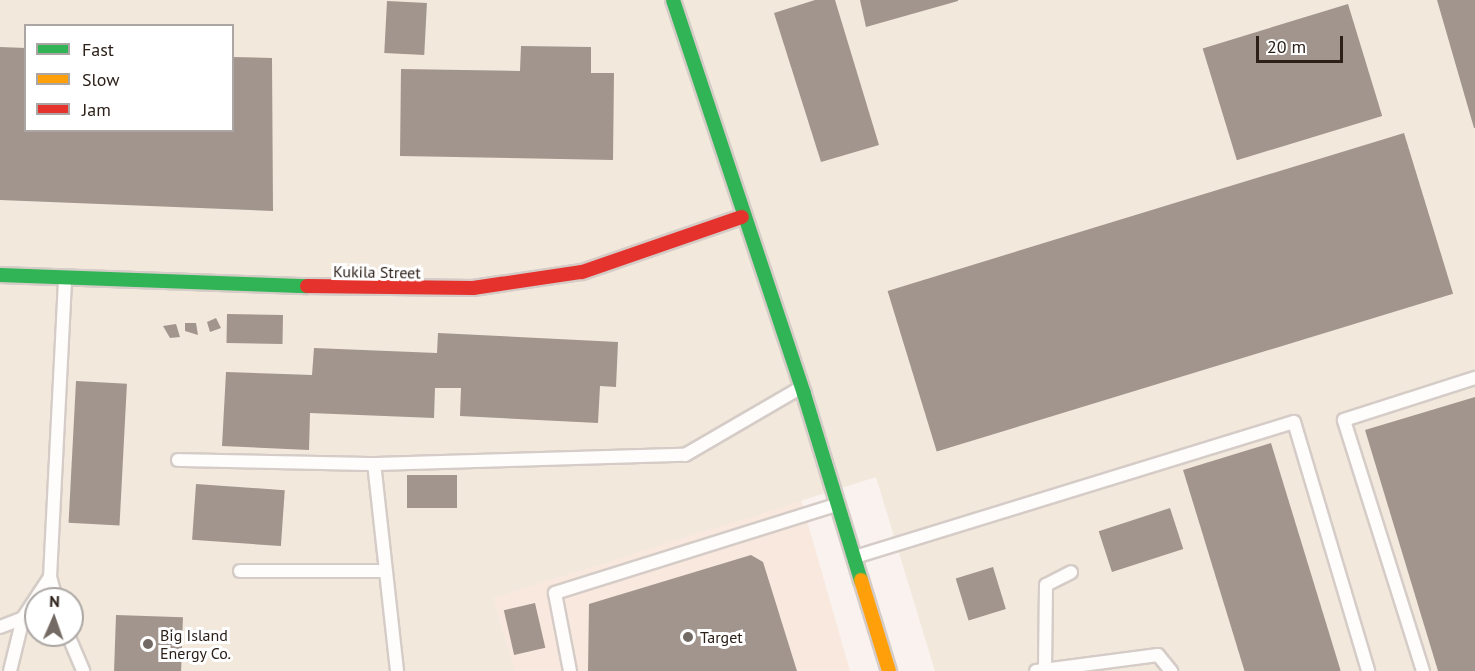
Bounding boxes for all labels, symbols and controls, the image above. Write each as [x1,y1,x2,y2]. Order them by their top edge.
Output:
legend [24,24,234,132]
scale bar [1259,24,1346,62]
text: 20 m [1267,35,1306,58]
text: Fast [82,38,114,61]
text: Slow [82,68,120,91]
text: Jam [82,98,111,121]
street label: Kukila Street [333,262,421,282]
north arrow [24,587,84,647]
text: N [49,591,60,611]
place label: Big Island Energy Co. [160,625,232,663]
place label: Target [700,627,743,647]
marker: Target [681,630,695,644]
marker: Big Island Energy Co. [141,637,155,651]

